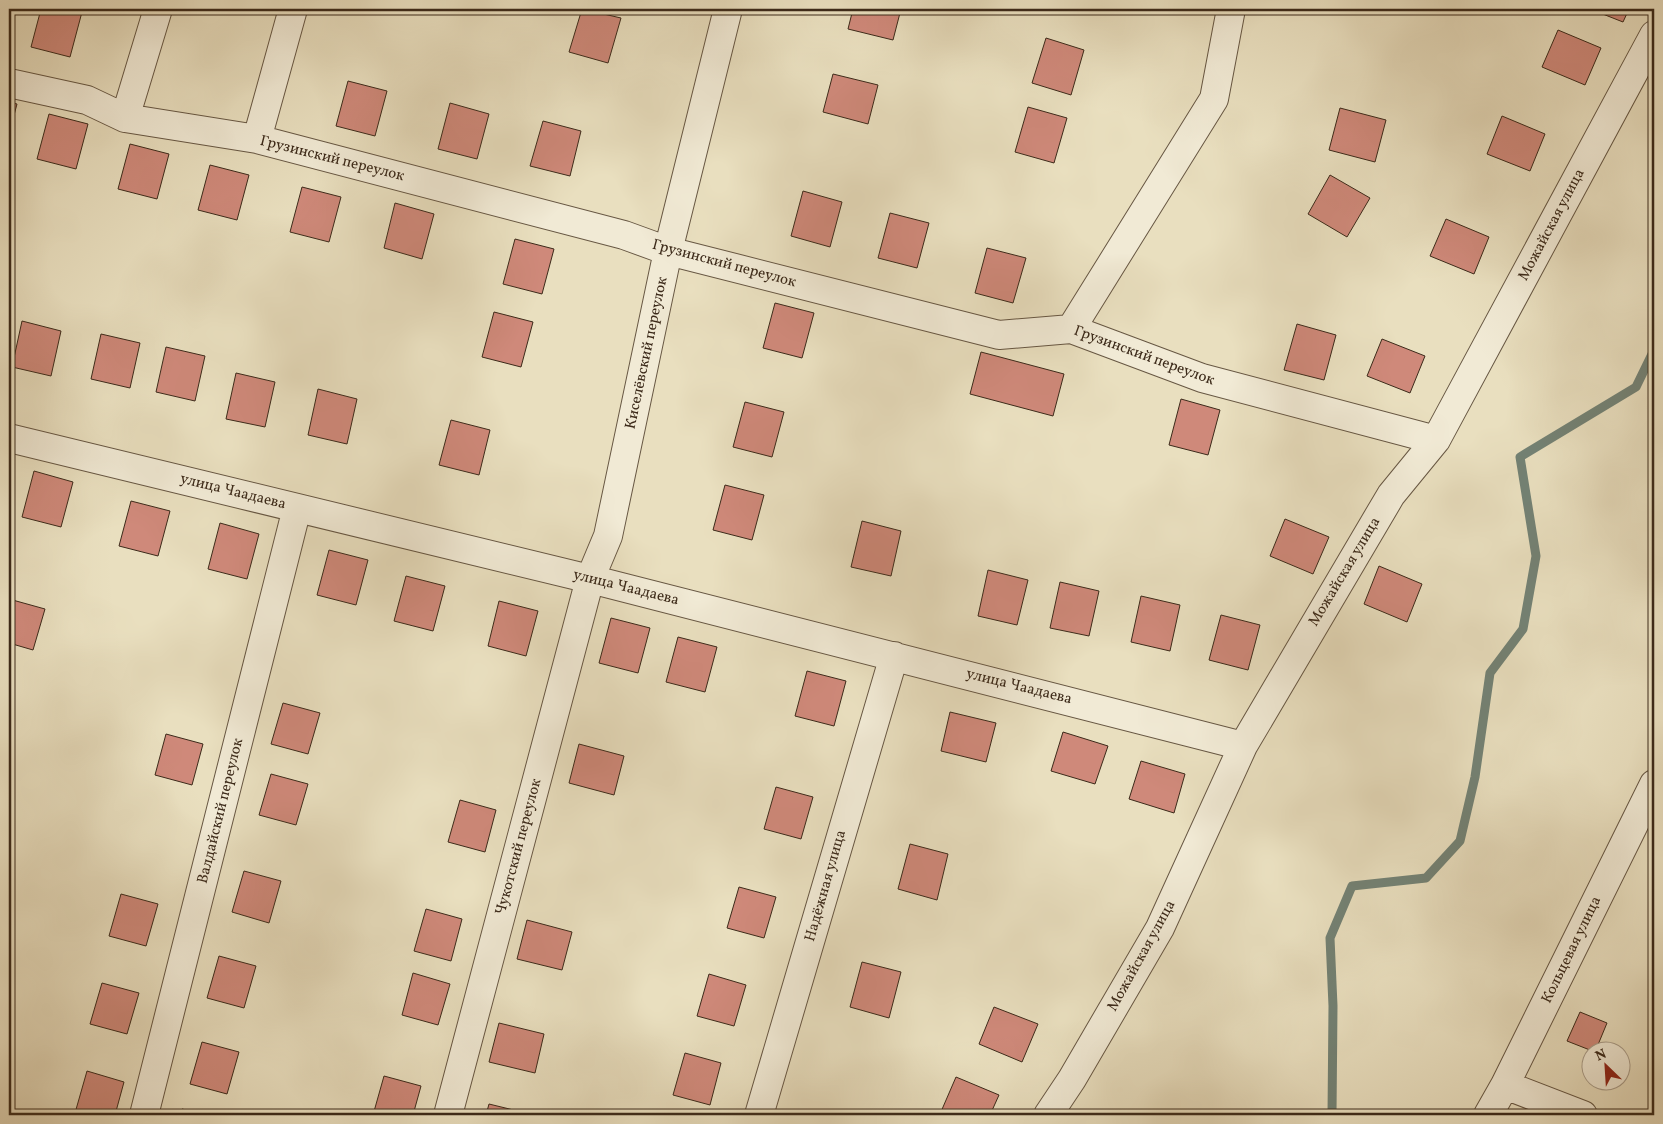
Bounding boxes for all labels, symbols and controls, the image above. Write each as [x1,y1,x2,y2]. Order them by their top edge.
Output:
street label: Грузинский переулок [257,131,407,187]
street label: Можайская улица [1514,165,1590,285]
street label: Грузинский переулок [650,235,798,293]
street label: Киселёвский переулок [621,275,673,431]
street label: Грузинский переулок [1071,321,1217,391]
street label: улица Чаадаева [178,469,288,515]
street label: Можайская улица [1304,513,1386,631]
street label: улица Чаадаева [571,565,681,611]
street label: улица Чаадаева [964,664,1074,710]
street label: Валдайский переулок [193,736,249,886]
street label: Чукотский переулок [491,776,547,918]
street label: Надёжная улица [800,828,852,944]
street label: Кольцевая улица [1537,893,1607,1007]
street label: Можайская улица [1103,897,1181,1015]
north arrow [1580,1042,1630,1092]
text: N [1593,1045,1610,1066]

